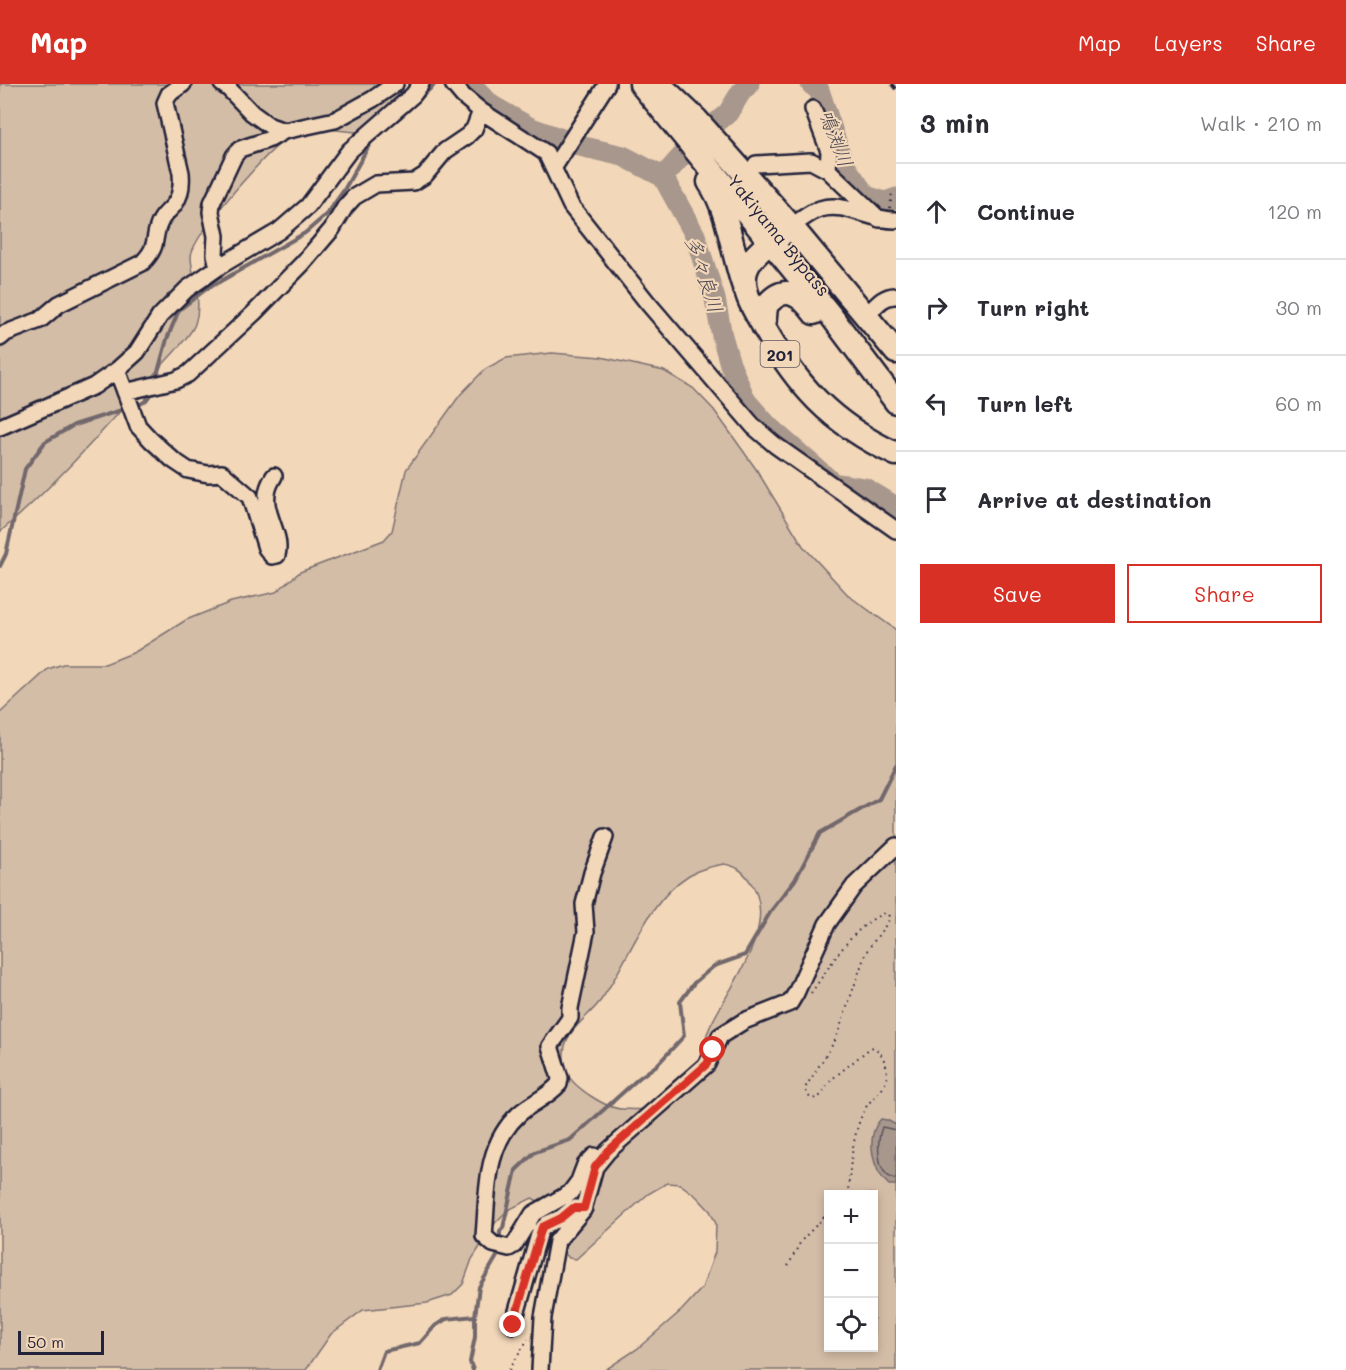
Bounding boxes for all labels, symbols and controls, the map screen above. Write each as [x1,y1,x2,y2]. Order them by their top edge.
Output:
text: Map [30,24,87,60]
text: Map [1078,29,1121,56]
text: Layers [1154,29,1223,56]
text: Share [1256,29,1316,56]
water label: 鳴渕川 [814,105,860,171]
text: 3 min [920,106,989,140]
text: Walk · 210 m [1200,110,1322,136]
street label: Yakiyama Bypass [722,169,836,301]
icon: ahead [920,195,953,228]
text: Continue [977,197,1075,226]
text: 120 m [1267,198,1322,224]
water label: 多々良川 [680,232,730,316]
icon: right [920,291,953,324]
text: Turn right [977,293,1089,322]
text: 30 m [1276,294,1322,320]
road number: 201 [760,341,800,367]
icon: left [920,387,953,420]
text: Turn left [977,389,1073,418]
text: 60 m [1275,390,1322,416]
icon: arrive [920,483,953,516]
text: Arrive at destination [977,485,1212,514]
button: Save [920,564,1115,623]
button: Share [1127,564,1322,623]
route start [699,1036,725,1062]
map controls [824,1190,878,1352]
button: + [824,1190,878,1244]
button: − [824,1244,878,1298]
button: locate [824,1298,878,1352]
route end [499,1311,525,1337]
scale bar [18,1328,104,1356]
text: 50 m [27,1331,64,1352]

